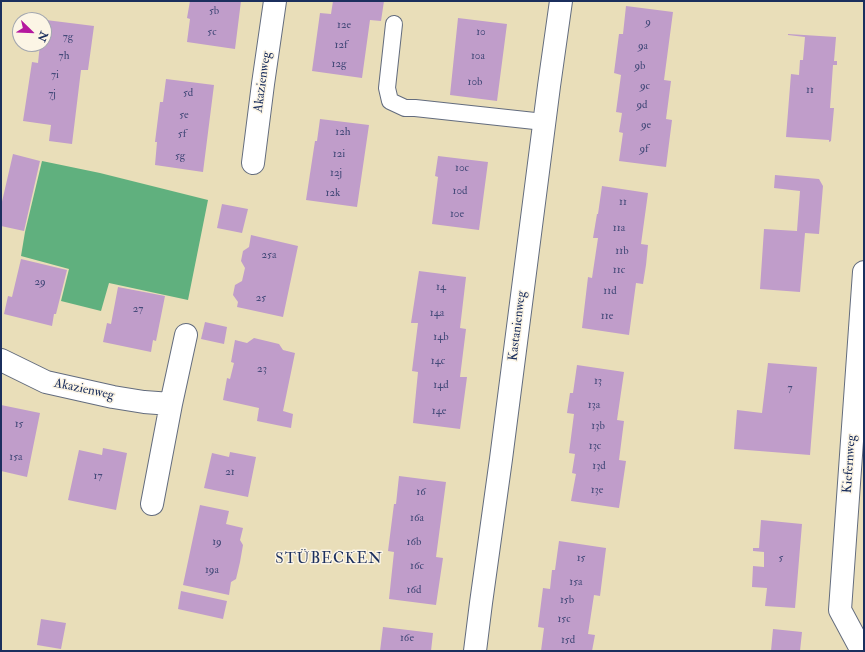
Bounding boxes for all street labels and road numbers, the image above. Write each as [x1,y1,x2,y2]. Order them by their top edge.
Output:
street label: Akazienweg [251,51,275,113]
street label: Kastanienweg [506,290,530,362]
street label: Akazienweg [52,376,116,404]
street label: Kiefernweg [840,434,860,494]

